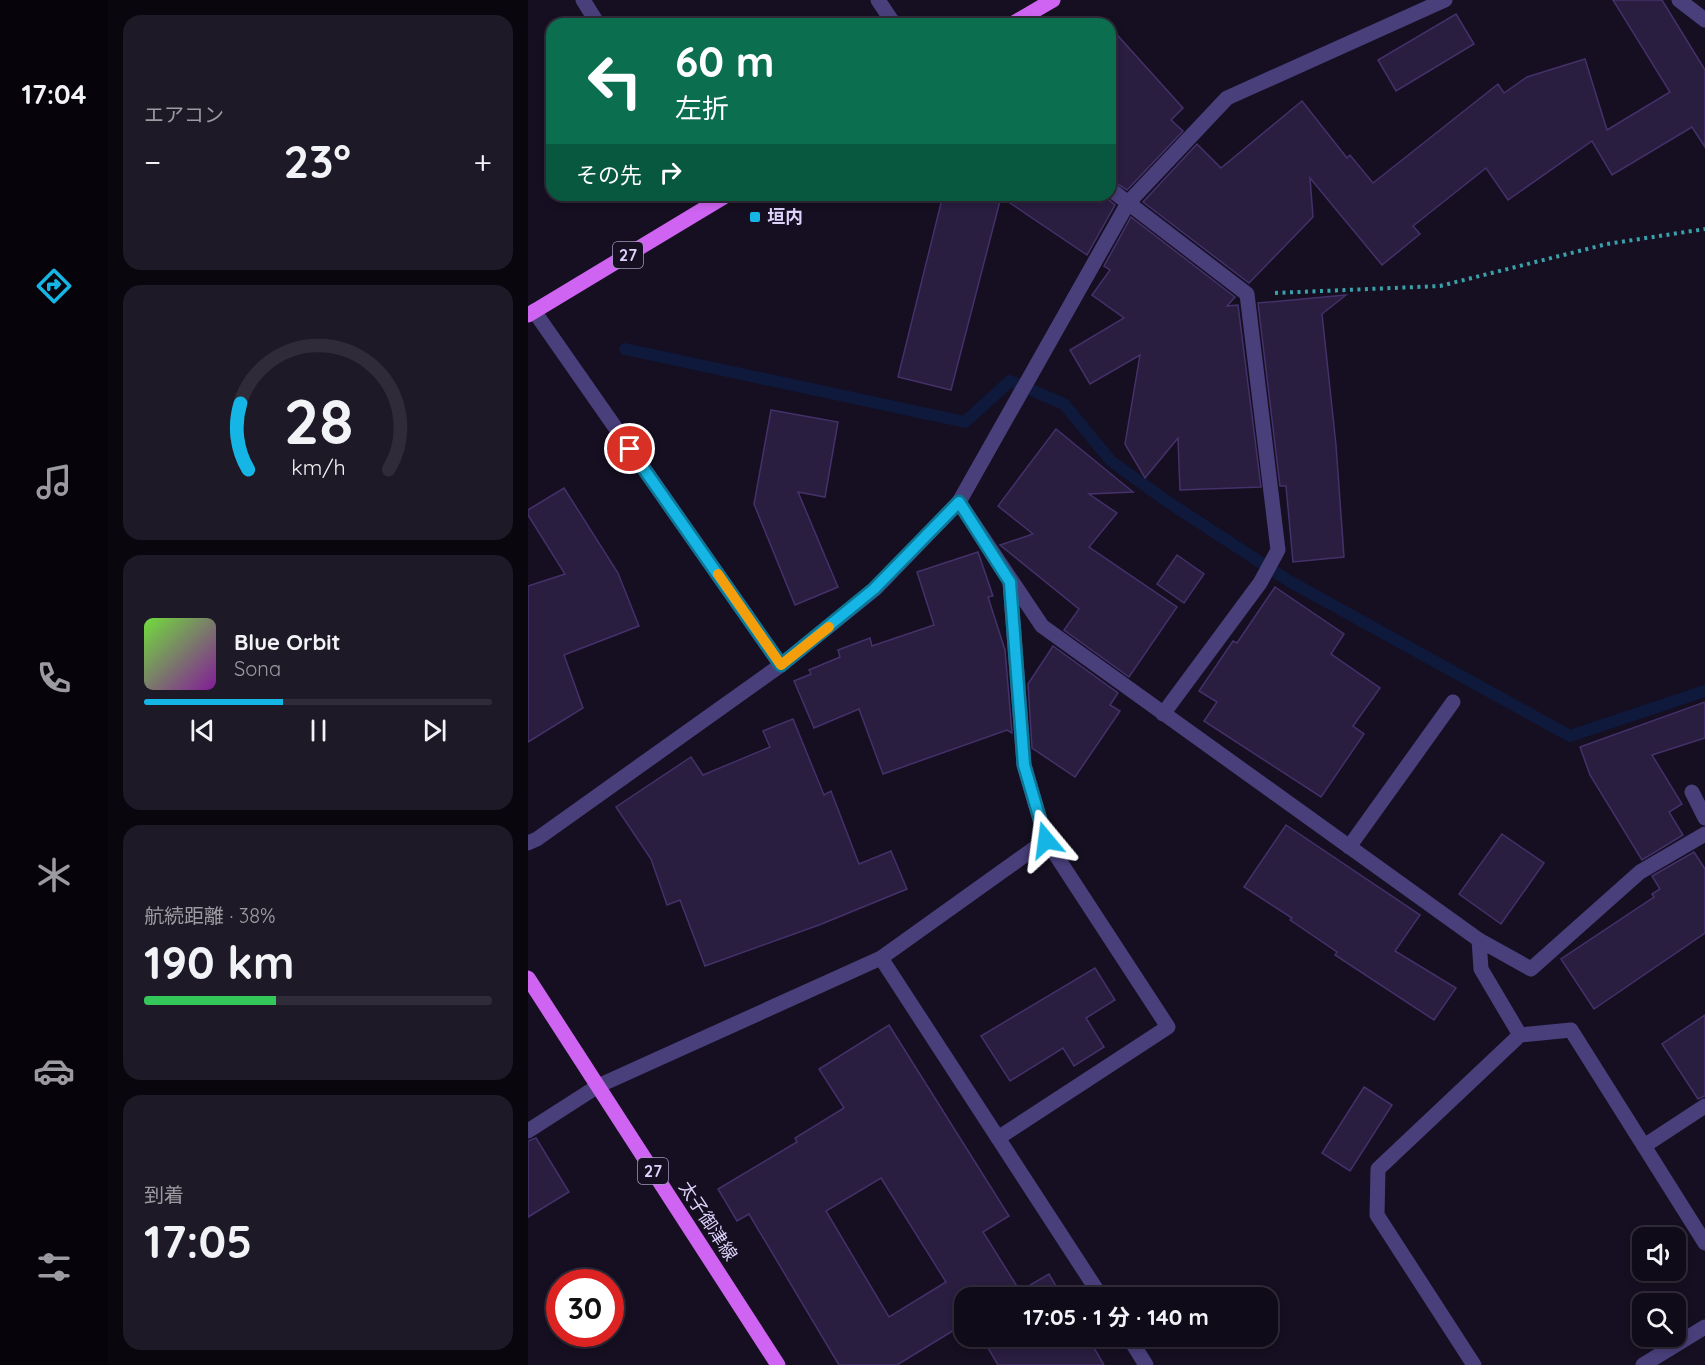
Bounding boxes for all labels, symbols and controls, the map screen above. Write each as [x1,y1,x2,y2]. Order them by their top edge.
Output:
text: 60 m [675,35,775,88]
icon: left [576,42,654,120]
text: 17:04 [21,77,87,111]
text: 左折 [675,91,729,125]
text: エアコン [144,102,224,127]
text: 23° [284,133,351,189]
text: − [144,141,161,182]
text: + [473,141,492,182]
icon: right [654,156,687,189]
text: その先 [576,161,642,189]
place label: 垣内 [767,205,803,228]
marker: 垣内 [748,210,762,224]
road number: 27 [613,242,643,268]
icon: directions [33,265,75,307]
text: 28 [283,382,353,460]
pin [604,423,655,474]
icon: arrive [613,432,646,465]
text: km/h [291,454,345,480]
icon: music [33,461,75,503]
text: Blue Orbit [234,628,340,656]
text: Sona [234,656,281,681]
icon: phone [33,657,75,699]
icon: previous [186,714,219,747]
icon: pause [302,714,335,747]
icon: next [418,714,451,747]
position arrow [1014,808,1078,872]
icon: climate [33,854,75,896]
text: 航続距離 · 38% [144,903,276,928]
text: 190 km [144,934,294,990]
icon: car [33,1050,75,1092]
road number: 27 [638,1158,668,1184]
street label: 太子御津線 [674,1177,743,1265]
text: 到着 [144,1182,184,1207]
text: 17:05 [144,1213,252,1269]
map controls [1632,1227,1686,1347]
button: sound [1632,1227,1686,1281]
icon: filters [33,1246,75,1288]
speed limit sign: 30 [546,1269,624,1347]
button: search [1632,1293,1686,1347]
text: 17:05 · 1 分 · 140 m [1023,1303,1209,1331]

